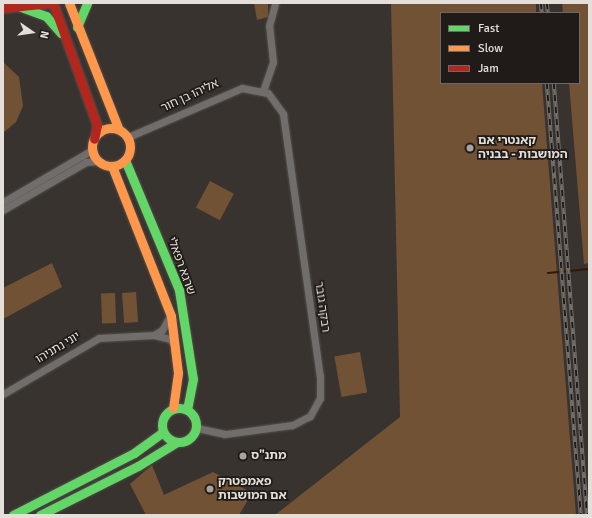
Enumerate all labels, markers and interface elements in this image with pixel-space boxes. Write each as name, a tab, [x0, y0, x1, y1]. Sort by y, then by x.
north arrow	[12, 12, 52, 52]
legend	[440, 12, 580, 84]
text: Fast	[478, 21, 499, 36]
text: N	[37, 30, 51, 40]
text: Slow	[478, 41, 503, 56]
text: Jam	[478, 61, 499, 76]
street label: אליהו בן חור	[159, 76, 221, 116]
place label: קאנטרי אם המושבות - בבניה	[478, 134, 568, 162]
marker: קאנטרי אם המושבות - בבניה	[465, 143, 475, 153]
street label: שרגא רפאלי	[164, 235, 198, 297]
street label: רבקה גובר	[311, 281, 333, 333]
street label: יוני נתניהו	[33, 329, 83, 367]
place label: מתנ"ס	[251, 449, 286, 463]
marker: מתנ"ס	[238, 451, 248, 461]
place label: פאמפטרק אם המושבות	[218, 475, 287, 503]
marker: פאמפטרק אם המושבות	[205, 484, 215, 494]

